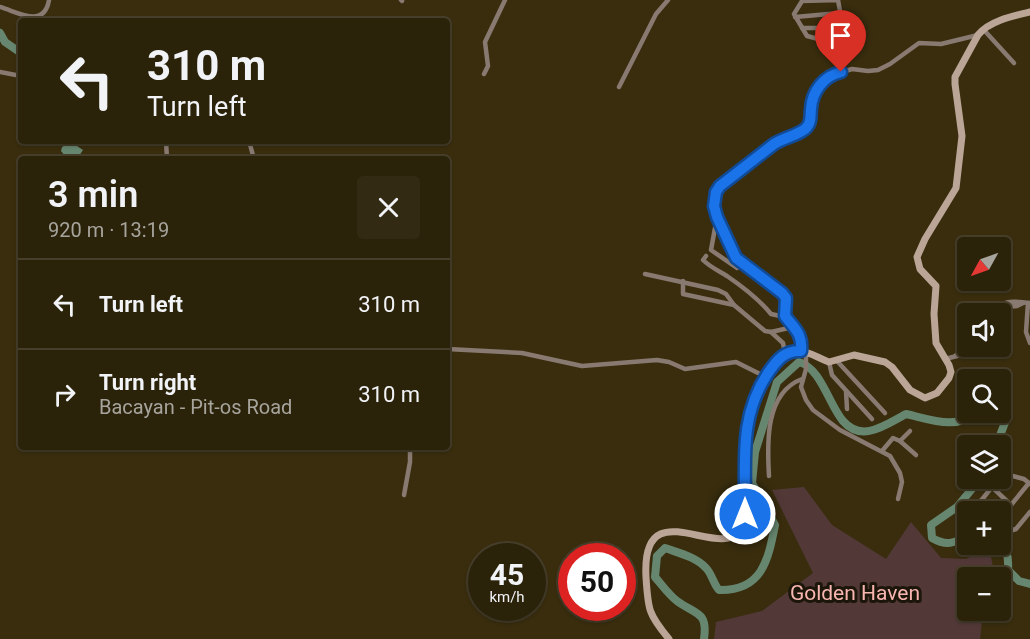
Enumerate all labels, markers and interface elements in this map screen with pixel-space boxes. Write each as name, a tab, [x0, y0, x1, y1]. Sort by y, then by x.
pin	[815, 10, 866, 72]
icon: arrive	[824, 19, 857, 52]
text: 310 m	[147, 41, 266, 90]
icon: left	[48, 42, 126, 120]
text: Turn left	[147, 91, 247, 123]
text: 3 min	[48, 174, 138, 216]
button: close	[357, 176, 420, 239]
text: 920 m · 13:19	[48, 218, 169, 242]
north arrow	[957, 237, 1011, 291]
map controls	[957, 237, 1011, 621]
icon: left	[48, 288, 81, 321]
text: Turn left	[99, 292, 183, 317]
text: 310 m	[358, 292, 420, 317]
button: sound	[957, 303, 1011, 357]
button: search	[957, 369, 1011, 423]
text: Turn right	[99, 370, 196, 395]
icon: right	[48, 378, 81, 411]
text: 310 m	[358, 382, 420, 407]
text: Bacayan - Pit-os Road	[99, 395, 292, 419]
button: layers	[957, 435, 1011, 489]
position arrow	[713, 482, 777, 546]
button: +	[957, 501, 1011, 555]
speed limit sign: 50	[558, 543, 636, 621]
text: 45	[490, 557, 524, 592]
button: −	[957, 567, 1011, 621]
park label: Golden Haven	[790, 581, 920, 605]
text: km/h	[489, 588, 525, 606]

